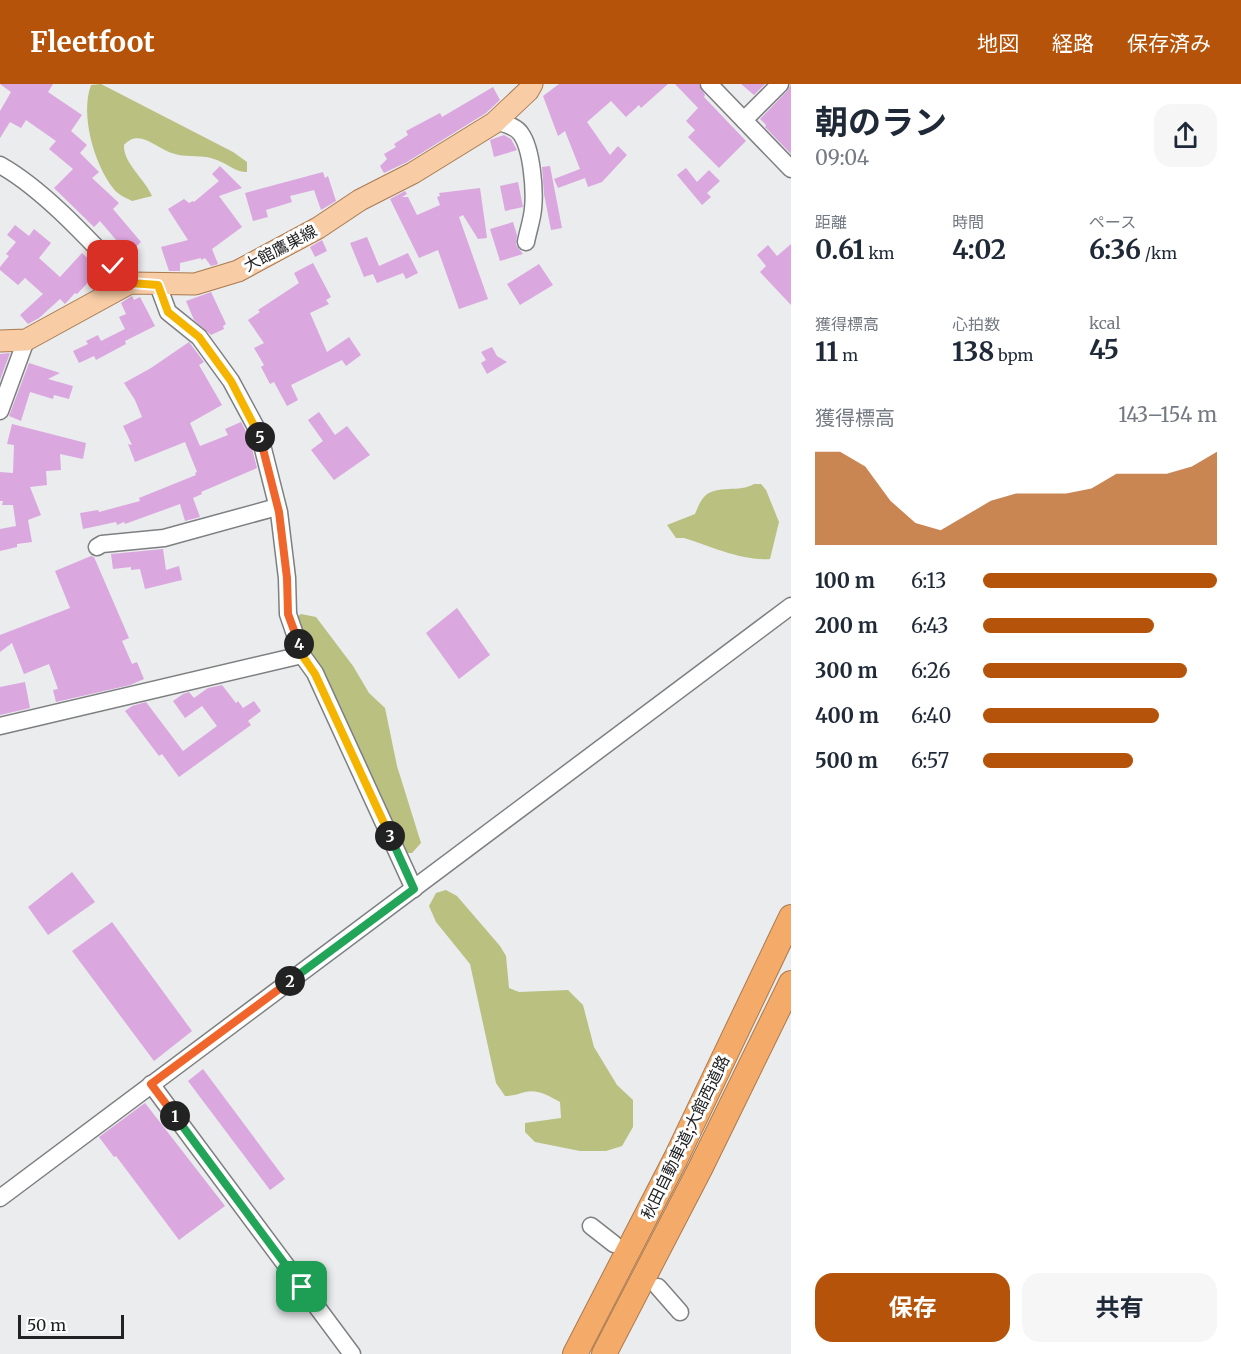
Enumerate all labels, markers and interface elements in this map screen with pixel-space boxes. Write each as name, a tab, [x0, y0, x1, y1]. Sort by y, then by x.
text: Fleetfoot	[30, 24, 155, 60]
text: 地図	[977, 30, 1019, 57]
text: 経路	[1052, 30, 1094, 57]
text: 保存済み	[1127, 30, 1211, 57]
text: 朝のラン	[815, 102, 947, 143]
button: share	[1154, 104, 1217, 167]
text: 09:04	[815, 145, 869, 170]
text: 距離	[815, 212, 847, 232]
text: 時間	[952, 212, 984, 232]
text: ペース	[1089, 212, 1136, 232]
street label: 大館鷹巣線	[240, 220, 320, 276]
text: 0.61	[815, 233, 865, 266]
text: 4:02	[952, 233, 1006, 266]
text: 6:36	[1089, 233, 1141, 266]
pin	[87, 240, 138, 291]
text: km	[865, 243, 894, 263]
text: /km	[1141, 243, 1177, 263]
icon: check	[96, 249, 129, 282]
text: kcal	[1089, 313, 1120, 333]
text: 獲得標高	[815, 314, 879, 334]
text: 心拍数	[952, 314, 1000, 334]
text: 45	[1089, 333, 1119, 366]
text: 11	[815, 335, 838, 368]
text: 138	[952, 335, 994, 368]
text: m	[838, 345, 858, 365]
text: bpm	[994, 345, 1033, 365]
text: 143–154 m	[1118, 402, 1217, 427]
text: 獲得標高	[815, 405, 895, 430]
pin: 5	[245, 422, 275, 452]
text: 5	[255, 427, 265, 447]
text: 100 m	[815, 568, 875, 593]
text: 6:13	[911, 568, 947, 593]
text: 200 m	[815, 613, 878, 638]
text: 6:43	[911, 613, 948, 638]
pin: 4	[284, 629, 314, 659]
text: 4	[294, 634, 304, 654]
text: 300 m	[815, 658, 878, 683]
text: 6:26	[911, 658, 951, 683]
text: 400 m	[815, 703, 879, 728]
text: 6:40	[911, 703, 951, 728]
text: 500 m	[815, 748, 878, 773]
text: 6:57	[911, 748, 949, 773]
pin: 3	[375, 821, 405, 851]
text: 3	[385, 826, 395, 846]
pin: 2	[275, 966, 305, 996]
text: 2	[285, 971, 295, 991]
street label: 秋田自動車道;大館西道路	[637, 1052, 733, 1222]
pin: 1	[160, 1101, 190, 1131]
text: 1	[171, 1106, 179, 1126]
pin	[276, 1261, 327, 1312]
icon: arrive	[285, 1270, 318, 1303]
button: 保存	[815, 1273, 1010, 1342]
button: 共有	[1022, 1273, 1217, 1342]
scale bar	[18, 1312, 124, 1340]
text: 50 m	[27, 1315, 66, 1335]

